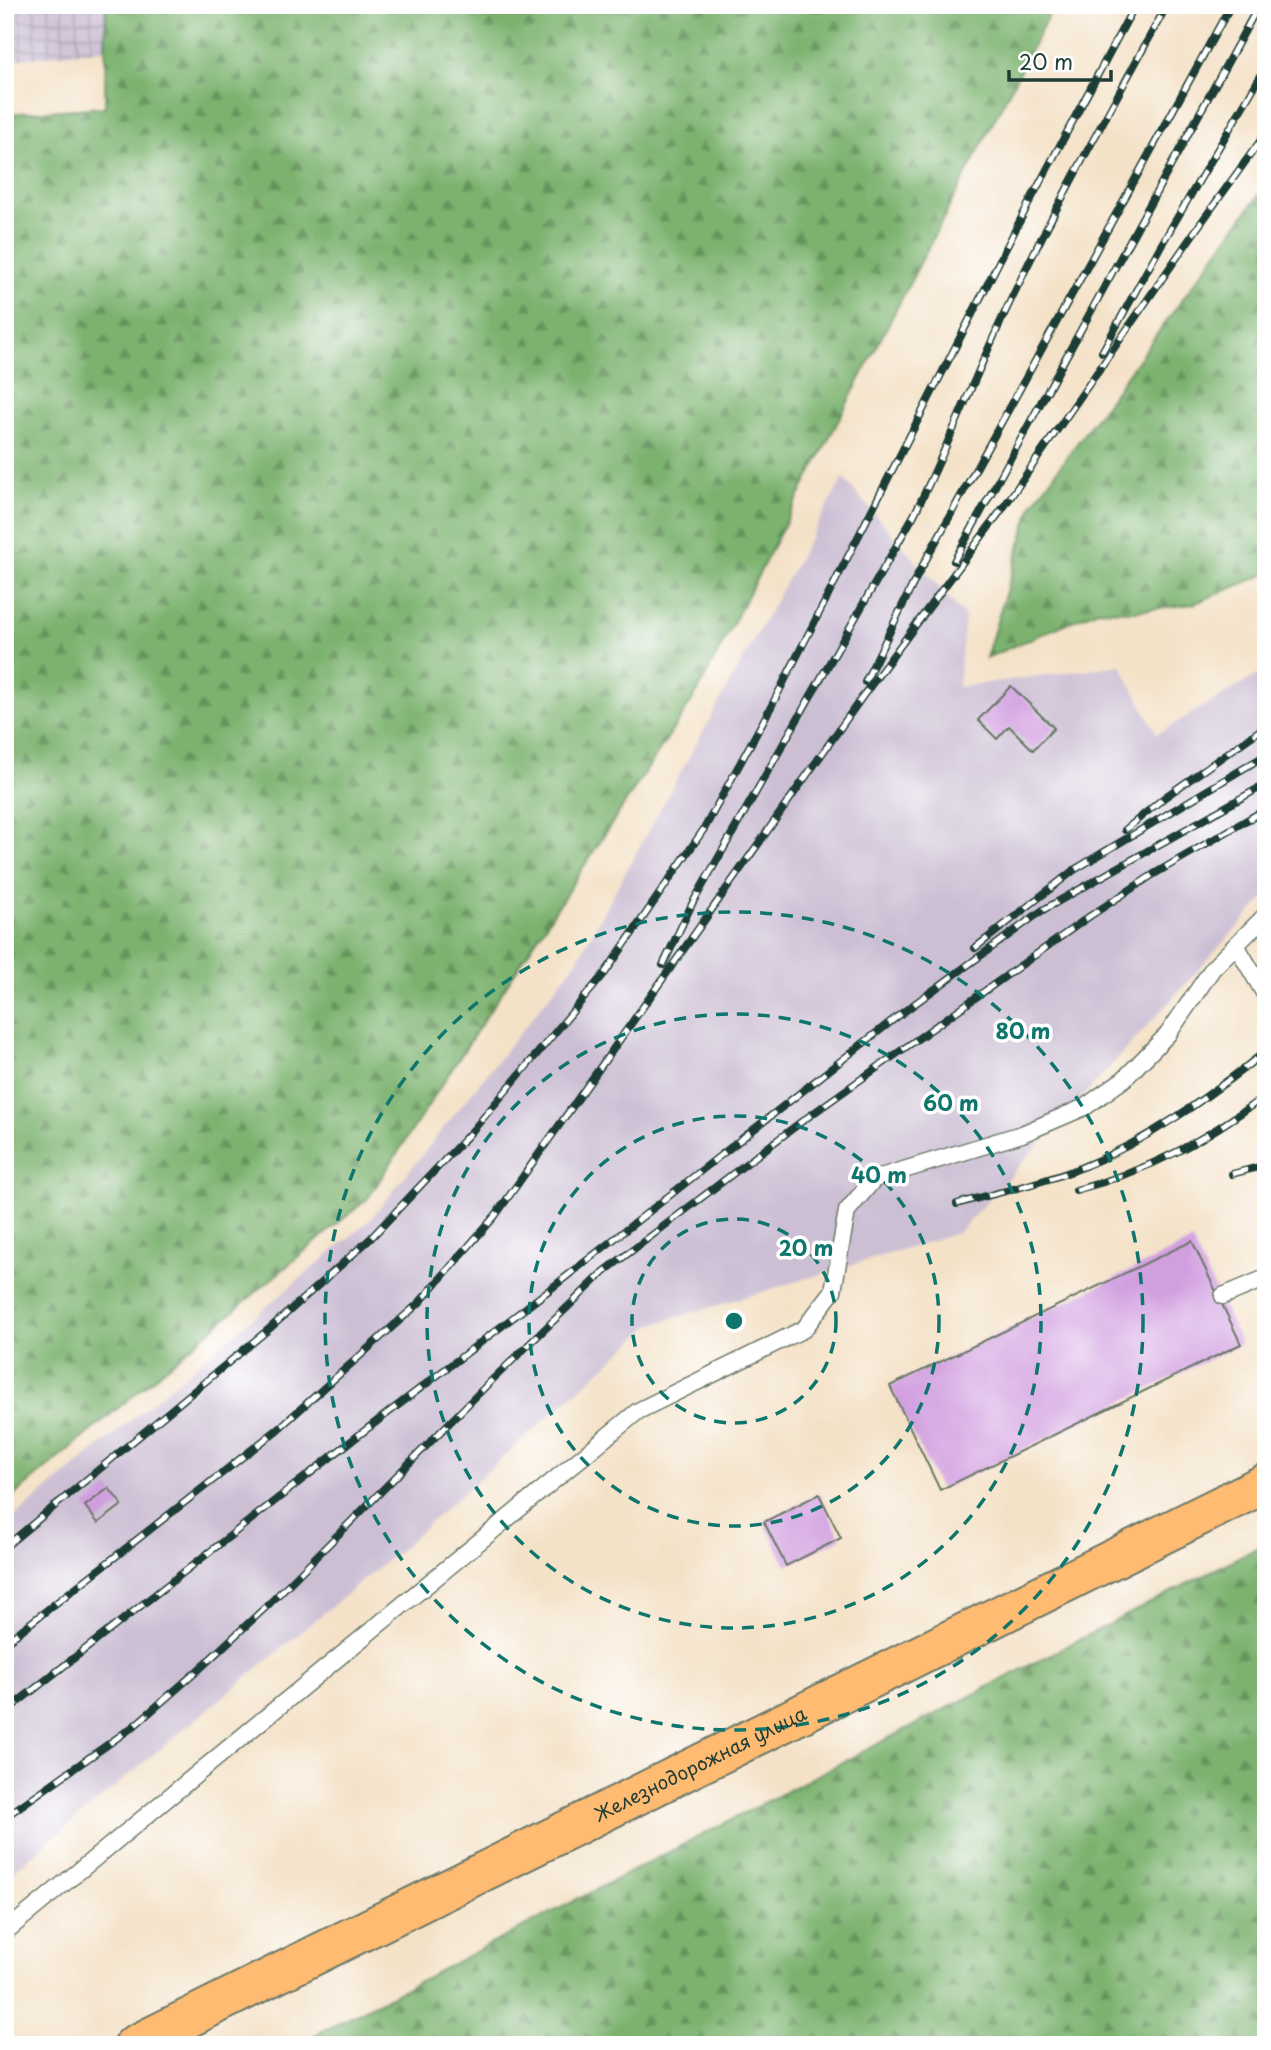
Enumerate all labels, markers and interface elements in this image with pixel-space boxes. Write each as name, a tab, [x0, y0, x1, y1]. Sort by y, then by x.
scale bar	[1009, 38, 1110, 82]
text: 20 m	[1019, 45, 1073, 77]
text: 80 m	[996, 1014, 1050, 1046]
text: 60 m	[923, 1086, 979, 1118]
text: 40 m	[851, 1158, 907, 1190]
text: 20 m	[779, 1231, 833, 1263]
centre of rings	[722, 1309, 746, 1333]
street label: Железнодорожная улица	[588, 1698, 811, 1828]

